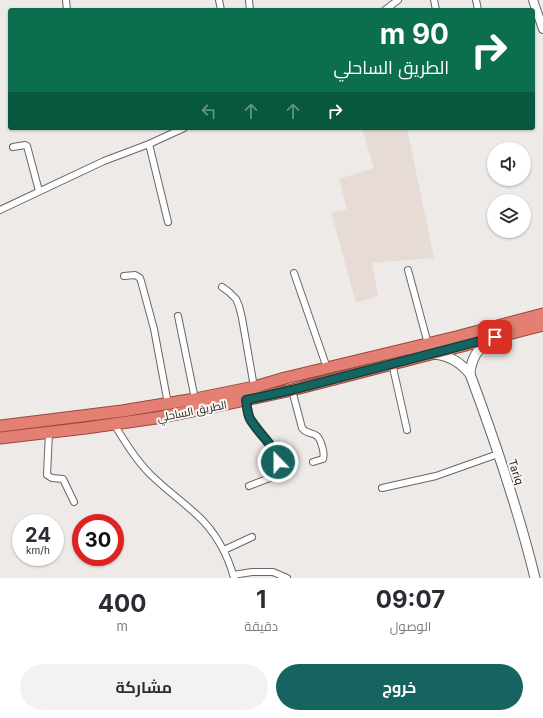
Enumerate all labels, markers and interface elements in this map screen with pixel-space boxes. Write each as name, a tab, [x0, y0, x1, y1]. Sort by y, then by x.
text: 90 m	[380, 17, 449, 51]
icon: right	[463, 24, 515, 76]
text: الطريق الساحلي	[333, 57, 449, 78]
icon: left	[198, 100, 220, 122]
icon: ahead	[240, 100, 262, 122]
icon: ahead	[282, 100, 304, 122]
icon: right	[324, 100, 346, 122]
map controls	[487, 142, 531, 238]
button: sound	[487, 142, 531, 186]
button: layers	[487, 194, 531, 238]
pin	[478, 320, 512, 354]
icon: arrive	[484, 326, 506, 348]
street label: الطريق الساحلي	[156, 397, 228, 427]
position arrow	[257, 441, 299, 483]
street label: Tariq	[505, 457, 527, 487]
speed limit sign: 30	[72, 514, 124, 566]
text: 24	[25, 523, 51, 547]
text: km/h	[26, 544, 50, 556]
text: 1	[256, 585, 266, 614]
text: 09:07	[376, 585, 445, 614]
text: 400	[98, 589, 146, 618]
text: m	[116, 618, 128, 634]
text: دقيقة	[244, 618, 278, 634]
text: الوصول	[390, 618, 431, 634]
button: مشاركة	[20, 664, 268, 710]
button: خروج	[276, 664, 523, 710]

